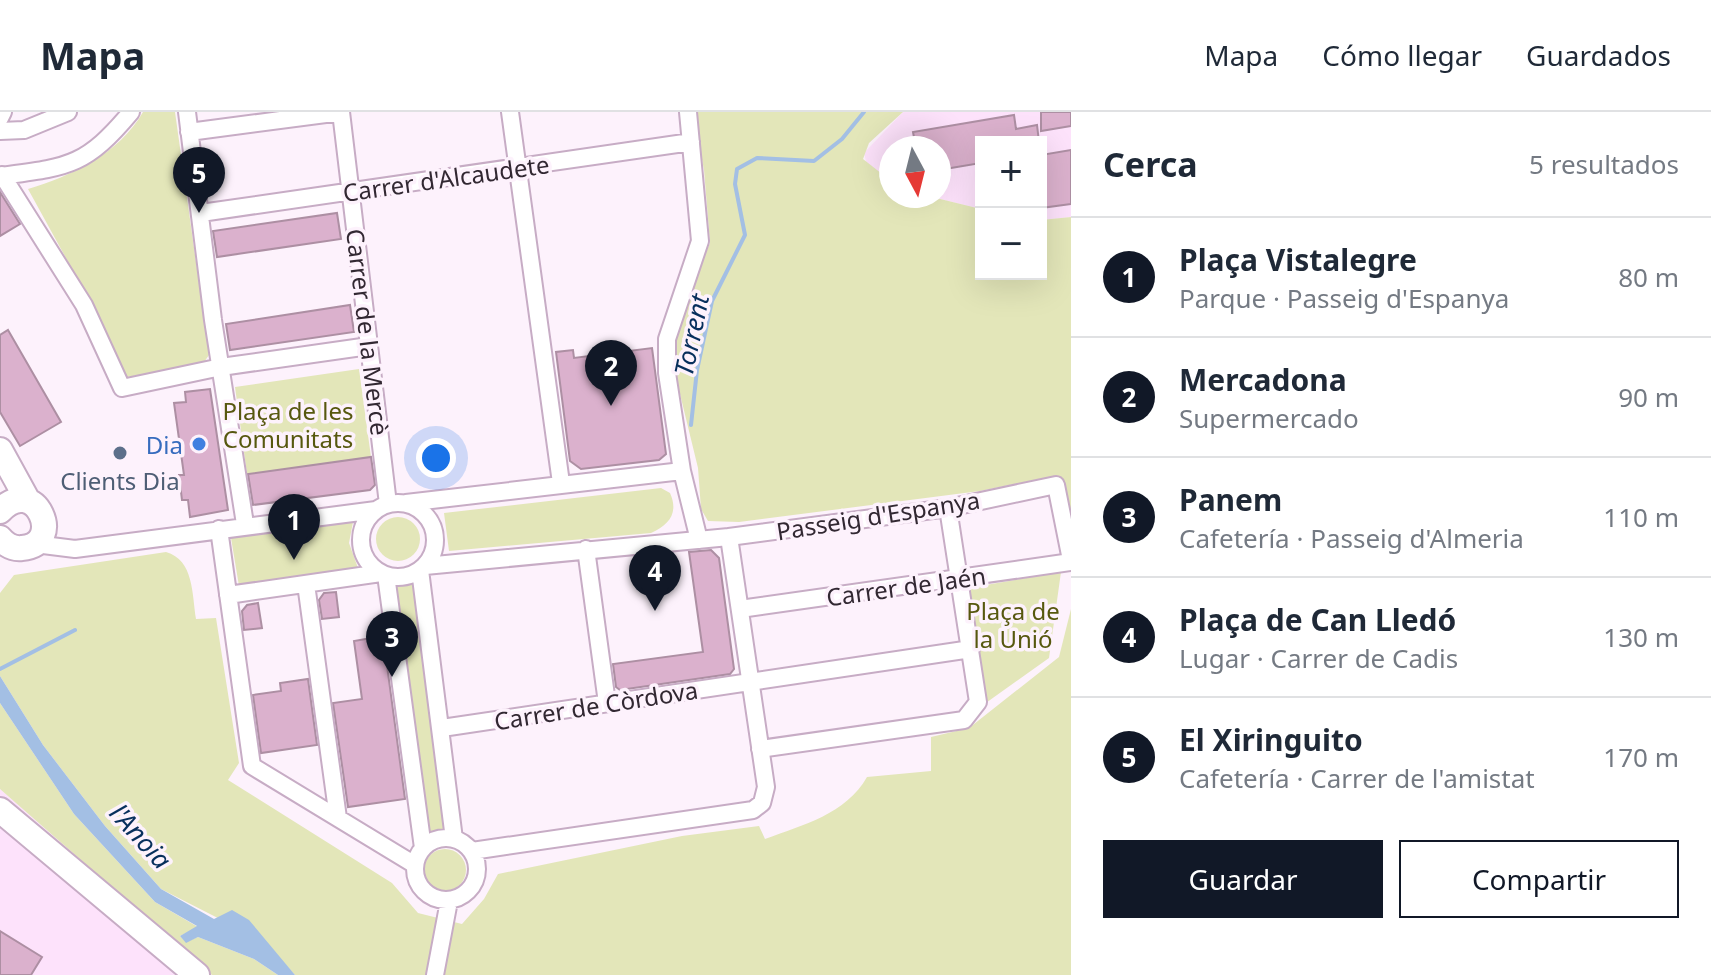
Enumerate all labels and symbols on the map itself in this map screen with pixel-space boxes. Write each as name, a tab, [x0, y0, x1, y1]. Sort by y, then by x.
north arrow	[879, 136, 951, 208]
pin: 5	[173, 147, 225, 213]
street label: Carrer d'Alcaudete	[341, 147, 551, 209]
street label: Carrer de la Mercè	[339, 227, 397, 437]
water label: Torrent	[665, 289, 717, 379]
pin: 2	[585, 340, 637, 406]
park label: Plaça de les Comunitats	[222, 394, 354, 455]
place label: Dia	[146, 428, 183, 461]
marker: Dia	[190, 435, 208, 453]
your location	[416, 438, 456, 478]
marker: Clients Dia	[111, 444, 129, 462]
place label: Clients Dia	[60, 464, 180, 497]
street label: Passeig d'Espanya	[774, 483, 982, 547]
pin: 1	[268, 494, 320, 560]
pin: 4	[629, 545, 681, 611]
street label: Carrer de Jaén	[824, 558, 988, 614]
park label: Plaça de la Unió	[966, 594, 1060, 655]
pin: 3	[366, 611, 418, 677]
street label: Carrer de Còrdova	[492, 673, 700, 737]
water label: l'Anoia	[102, 796, 180, 877]

